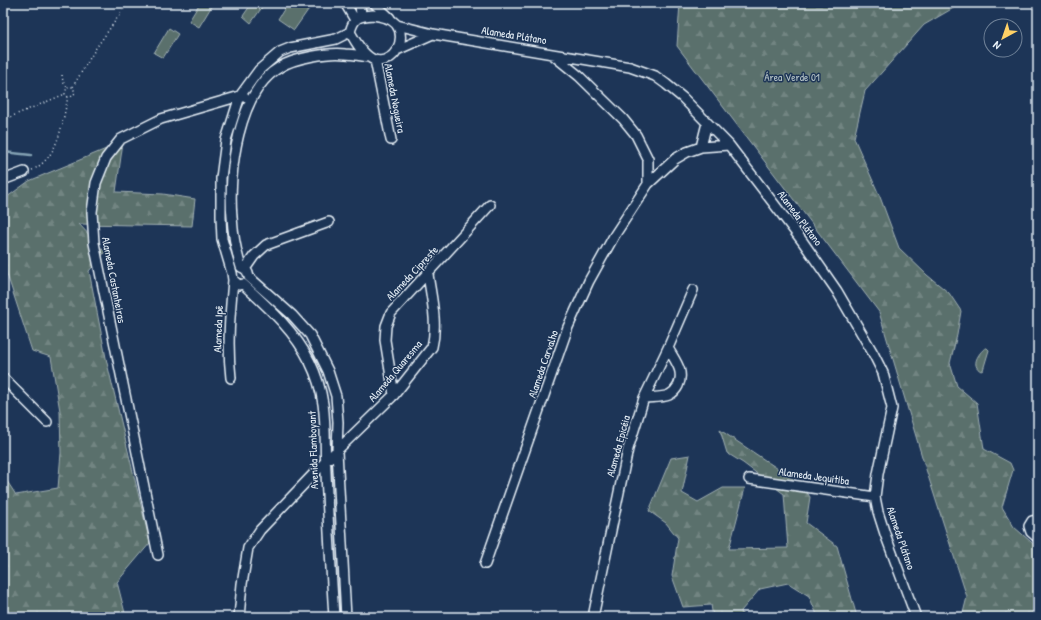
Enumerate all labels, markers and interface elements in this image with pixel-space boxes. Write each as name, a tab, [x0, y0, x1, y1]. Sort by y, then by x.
north arrow	[983, 18, 1023, 58]
street label: Alameda Plátano	[480, 23, 548, 47]
text: N	[990, 38, 1003, 53]
street label: Alameda Nogueira	[381, 62, 409, 135]
park label: Área Verde 01	[764, 70, 820, 84]
street label: Alameda Plátano	[775, 188, 826, 249]
street label: Alameda Castanheiras	[99, 236, 129, 324]
street label: Alameda Cipreste	[383, 242, 441, 303]
street label: Alameda Ipê	[210, 305, 226, 353]
street label: Alameda Carvalho	[525, 328, 561, 400]
street label: Alameda Quaresma	[365, 337, 425, 405]
street label: Avenida Flamboyant	[305, 410, 321, 489]
street label: Alameda Epicéia	[603, 413, 633, 478]
street label: Alameda Jequitiba	[778, 464, 851, 488]
street label: Alameda Plátano	[884, 505, 918, 572]

